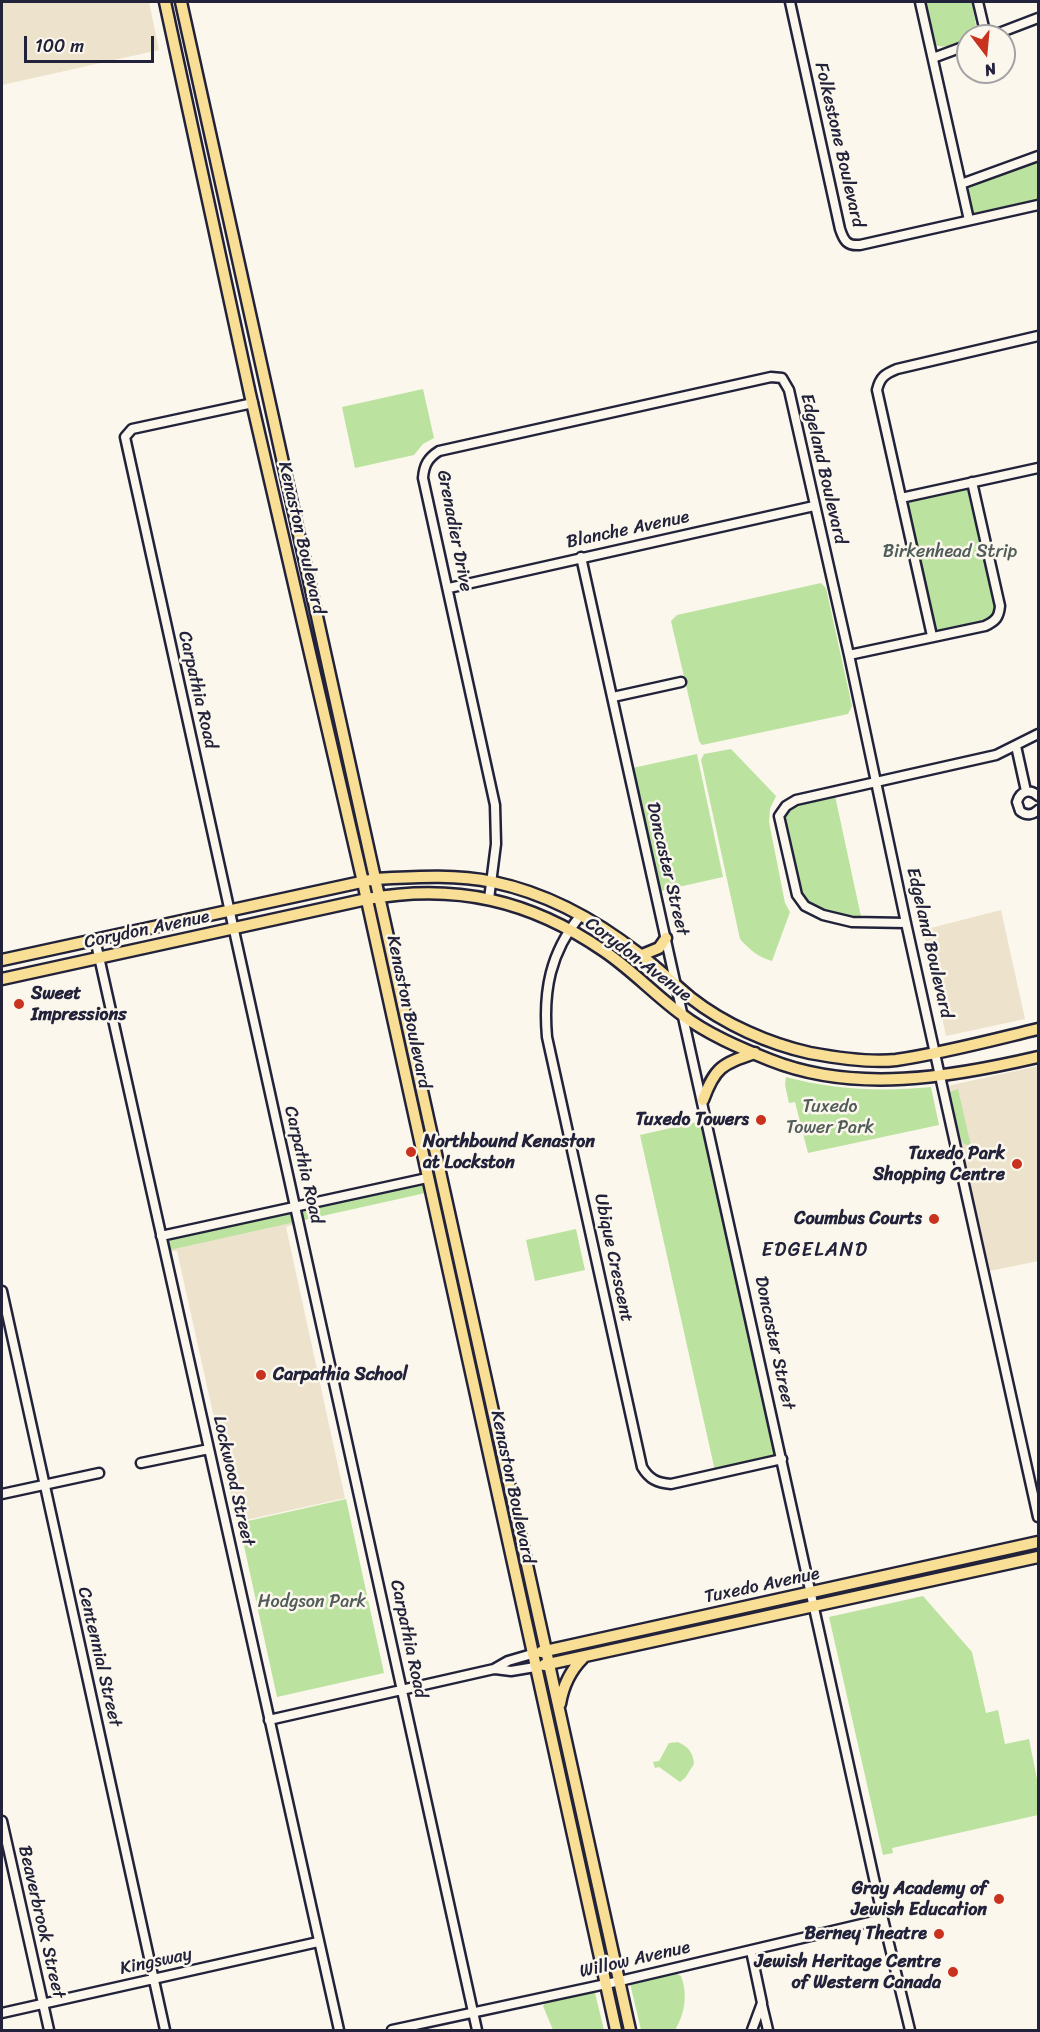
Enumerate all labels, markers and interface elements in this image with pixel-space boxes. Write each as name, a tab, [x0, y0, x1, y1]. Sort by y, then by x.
scale bar	[27, 24, 158, 62]
north arrow	[956, 24, 1016, 84]
text: 100 m	[35, 30, 84, 62]
text: N	[981, 54, 1000, 85]
street label: Folkestone Boulevard	[809, 60, 869, 230]
street label: Edgeland Boulevard	[795, 392, 851, 546]
street label: Kenaston Boulevard	[273, 460, 329, 616]
street label: Grenadier Drive	[432, 469, 476, 593]
street label: Blanche Avenue	[565, 506, 691, 554]
park label: Birkenhead Strip	[883, 541, 1017, 563]
street label: Carpathia Road	[173, 629, 221, 751]
street label: Doncaster Street	[641, 800, 693, 938]
street label: Edgeland Boulevard	[901, 866, 957, 1020]
street label: Corydon Avenue	[82, 906, 212, 954]
street label: Corydon Avenue	[581, 913, 695, 1007]
street label: Kenaston Boulevard	[381, 933, 435, 1091]
place label: Sweet Impressions	[31, 983, 127, 1026]
marker: Sweet Impressions	[12, 997, 26, 1011]
park label: Tuxedo Tower Park	[786, 1096, 874, 1138]
street label: Carpathia Road	[279, 1104, 327, 1226]
place label: Tuxedo Towers	[635, 1109, 749, 1131]
marker: Tuxedo Towers	[754, 1113, 768, 1127]
place label: Northbound Kenaston at Lockston	[423, 1131, 595, 1174]
place label: Tuxedo Park Shopping Centre	[873, 1143, 1005, 1186]
marker: Northbound Kenaston at Lockston	[404, 1145, 418, 1159]
marker: Tuxedo Park Shopping Centre	[1010, 1157, 1024, 1171]
street label: Ubique Crescent	[589, 1192, 637, 1324]
place label: Coumbus Courts	[794, 1208, 922, 1230]
marker: Coumbus Courts	[927, 1212, 941, 1226]
district label: EDGELAND	[762, 1239, 868, 1263]
street label: Doncaster Street	[749, 1274, 799, 1412]
place label: Carpathia School	[273, 1364, 408, 1386]
marker: Carpathia School	[254, 1368, 268, 1382]
street label: Kenaston Boulevard	[485, 1408, 539, 1566]
street label: Lockwood Street	[208, 1414, 258, 1548]
street label: Tuxedo Avenue	[703, 1563, 821, 1609]
street label: Carpathia Road	[385, 1578, 431, 1700]
street label: Centennial Street	[72, 1585, 126, 1729]
park label: Hodgson Park	[258, 1591, 366, 1613]
street label: Beaverbrook Street	[13, 1844, 69, 2000]
place label: Gray Academy of Jewish Education	[851, 1878, 987, 1920]
marker: Gray Academy of Jewish Education	[992, 1892, 1006, 1906]
place label: Berney Theatre	[805, 1923, 927, 1945]
marker: Berney Theatre	[932, 1927, 946, 1941]
street label: Willow Avenue	[578, 1937, 692, 1983]
street label: Kingsway	[118, 1944, 194, 1980]
place label: Jewish Heritage Centre of Western Canada	[755, 1951, 941, 1994]
marker: Jewish Heritage Centre of Western Canada	[946, 1965, 960, 1979]

